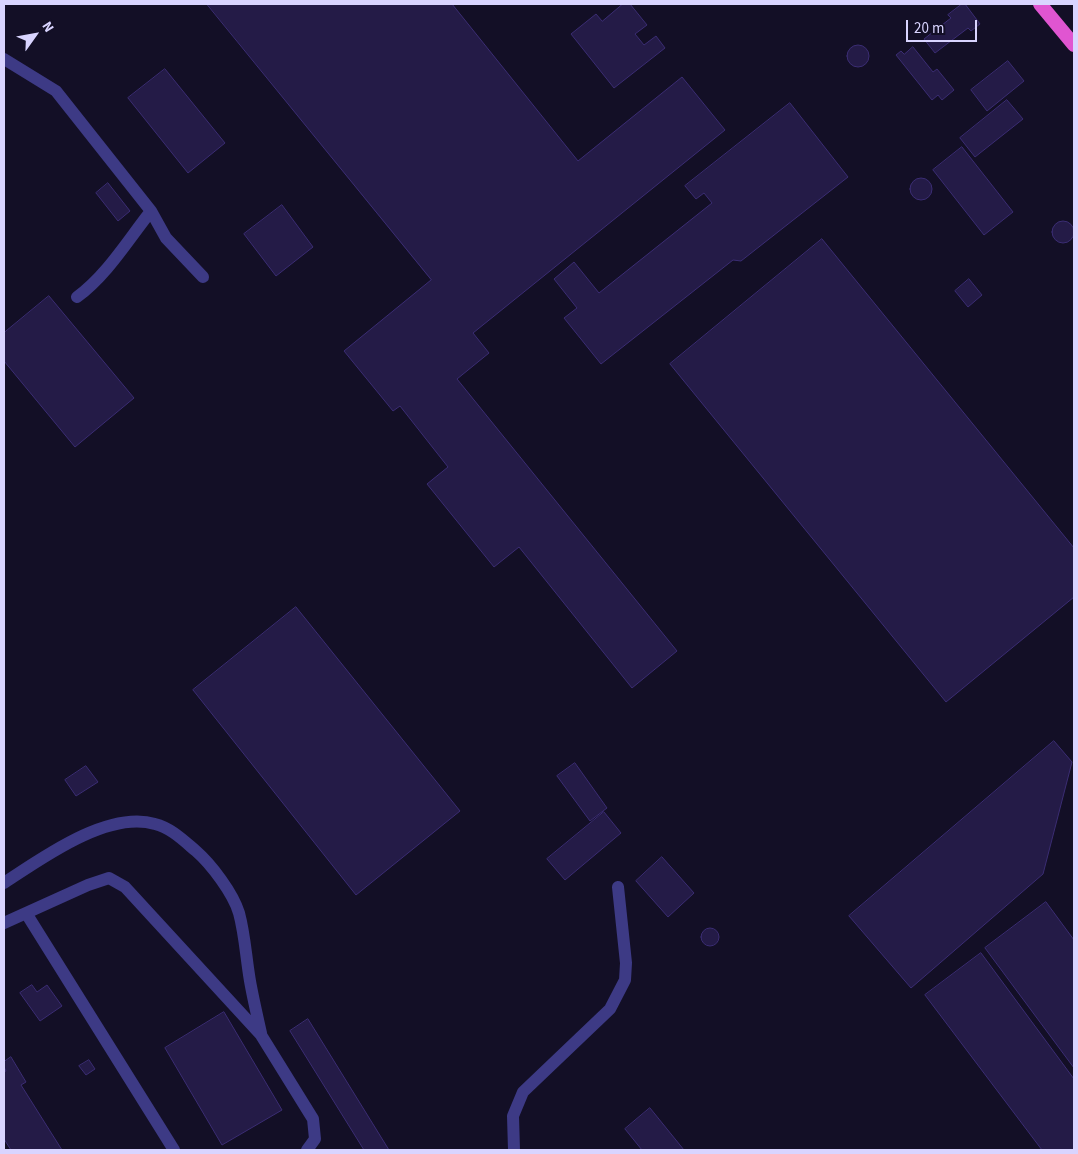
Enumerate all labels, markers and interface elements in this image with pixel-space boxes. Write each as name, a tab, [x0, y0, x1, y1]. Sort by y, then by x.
north arrow	[10, 10, 60, 60]
scale bar	[908, 10, 979, 42]
text: N	[37, 18, 59, 36]
text: 20 m	[914, 18, 944, 39]

